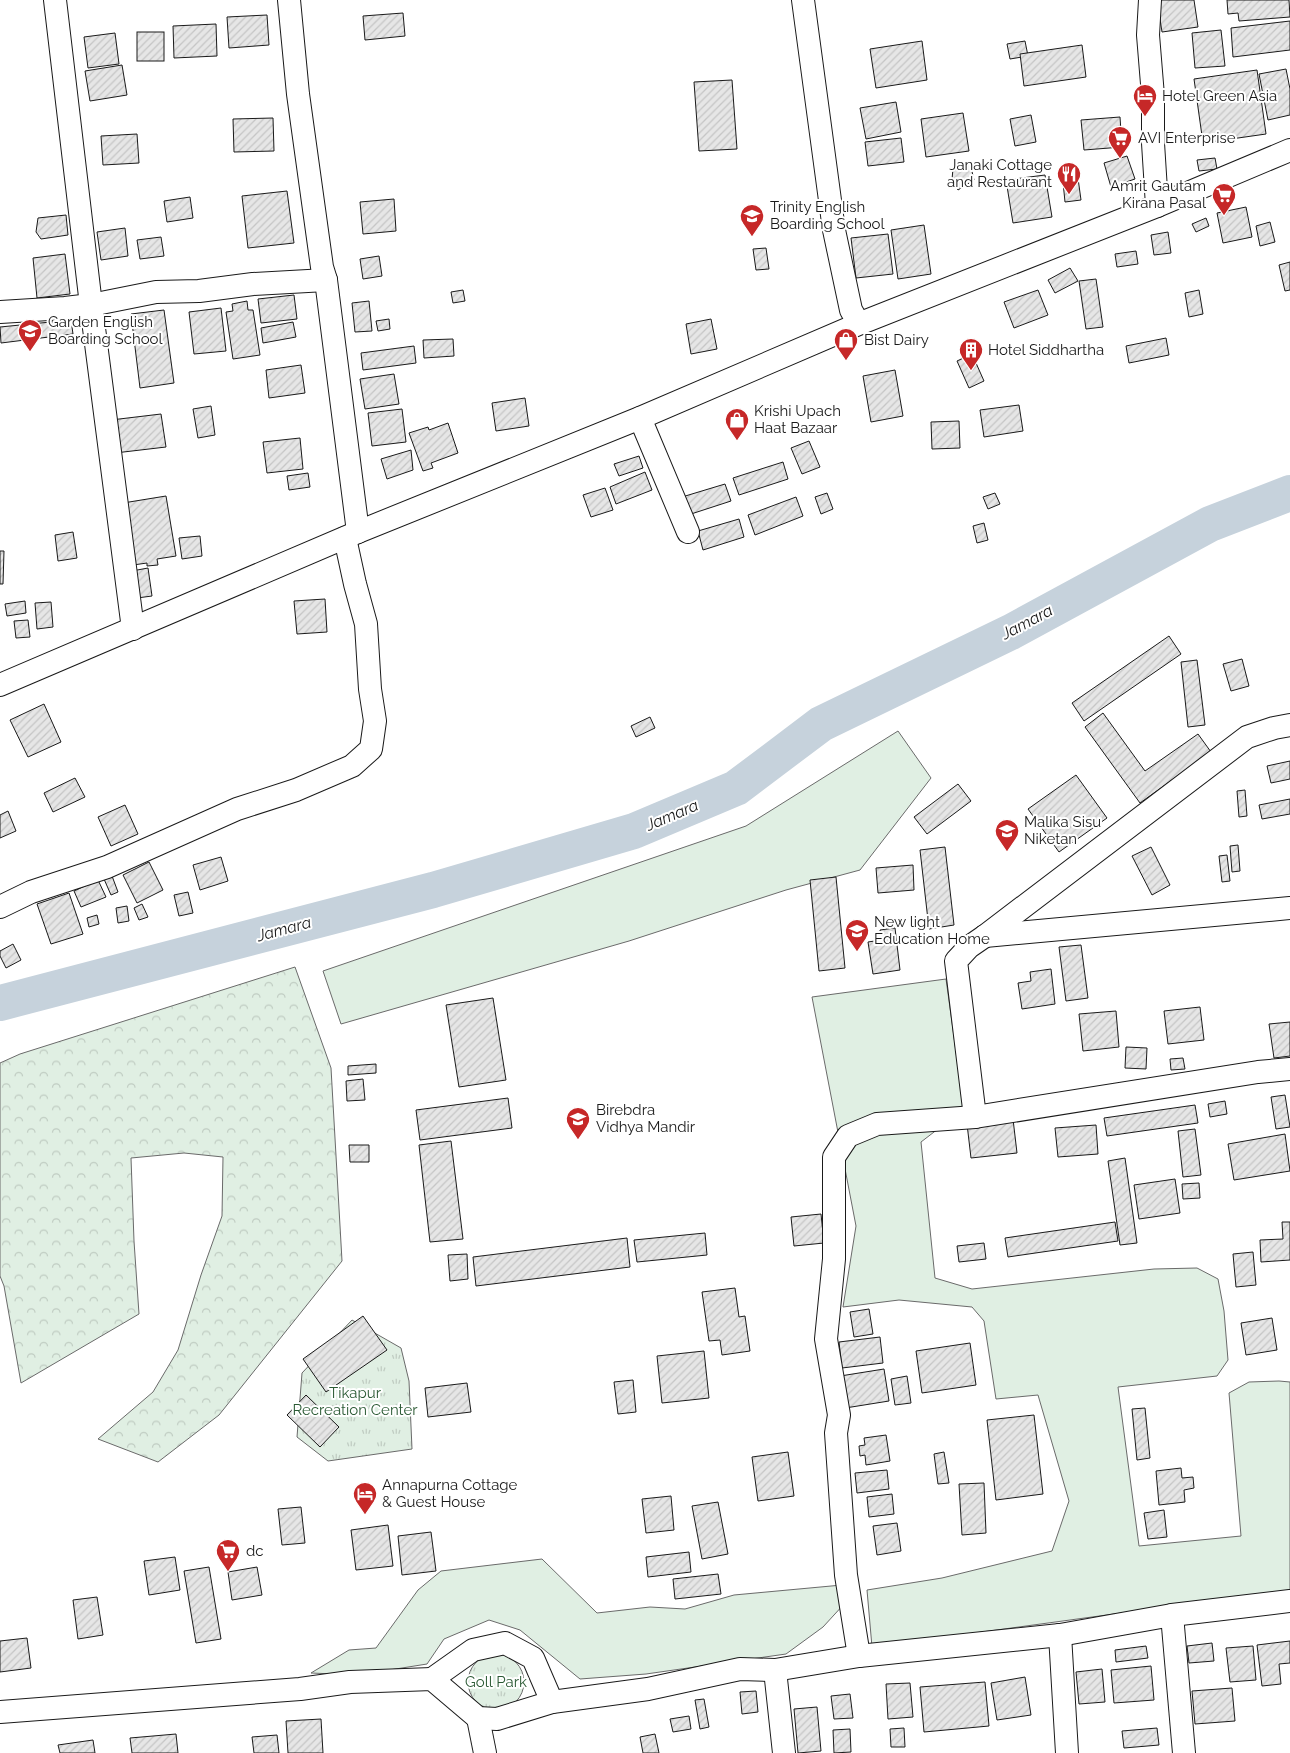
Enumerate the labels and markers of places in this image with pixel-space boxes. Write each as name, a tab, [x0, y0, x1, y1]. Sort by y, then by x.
hotel icon: Hotel Green Asia	[1132, 83, 1158, 117]
place label: Hotel Green Asia	[1162, 87, 1277, 105]
supermarket icon: AVI Enterprise	[1107, 125, 1133, 159]
place label: AVI Enterprise	[1138, 129, 1236, 147]
place label: Janaki Cottage and Restaurant	[947, 156, 1052, 191]
restaurant icon: Janaki Cottage and Restaurant	[1056, 161, 1082, 195]
place label: Amrit Gautam Kirana Pasal	[1110, 177, 1207, 212]
supermarket icon: Amrit Gautam Kirana Pasal	[1211, 182, 1237, 216]
place label: Trinity English Boarding School	[770, 198, 886, 233]
school or university icon: Trinity English Boarding School	[739, 203, 765, 237]
place label: Garden English Boarding School	[48, 313, 164, 348]
school or university icon: Garden English Boarding School	[17, 318, 43, 352]
shop icon: Bist Dairy	[833, 327, 859, 361]
place label: Bist Dairy	[864, 331, 929, 349]
building icon: Hotel Siddhartha	[958, 337, 984, 371]
place label: Hotel Siddhartha	[988, 341, 1104, 359]
place label: Krishi Upach Haat Bazaar	[754, 402, 841, 437]
shop icon: Krishi Upach Haat Bazaar	[724, 407, 750, 441]
place label: Malika Sisu Niketan	[1024, 813, 1101, 848]
school or university icon: Malika Sisu Niketan	[994, 818, 1020, 852]
place label: New light Education Home	[874, 913, 990, 948]
school or university icon: New light Education Home	[844, 918, 870, 952]
place label: Birebdra Vidhya Mandir	[596, 1101, 696, 1136]
school or university icon: Birebdra Vidhya Mandir	[565, 1106, 591, 1140]
place label: Annapurna Cottage & Guest House	[382, 1476, 518, 1511]
hotel icon: Annapurna Cottage & Guest House	[352, 1481, 378, 1515]
supermarket icon: dc	[215, 1538, 241, 1572]
place label: dc	[246, 1542, 264, 1560]

